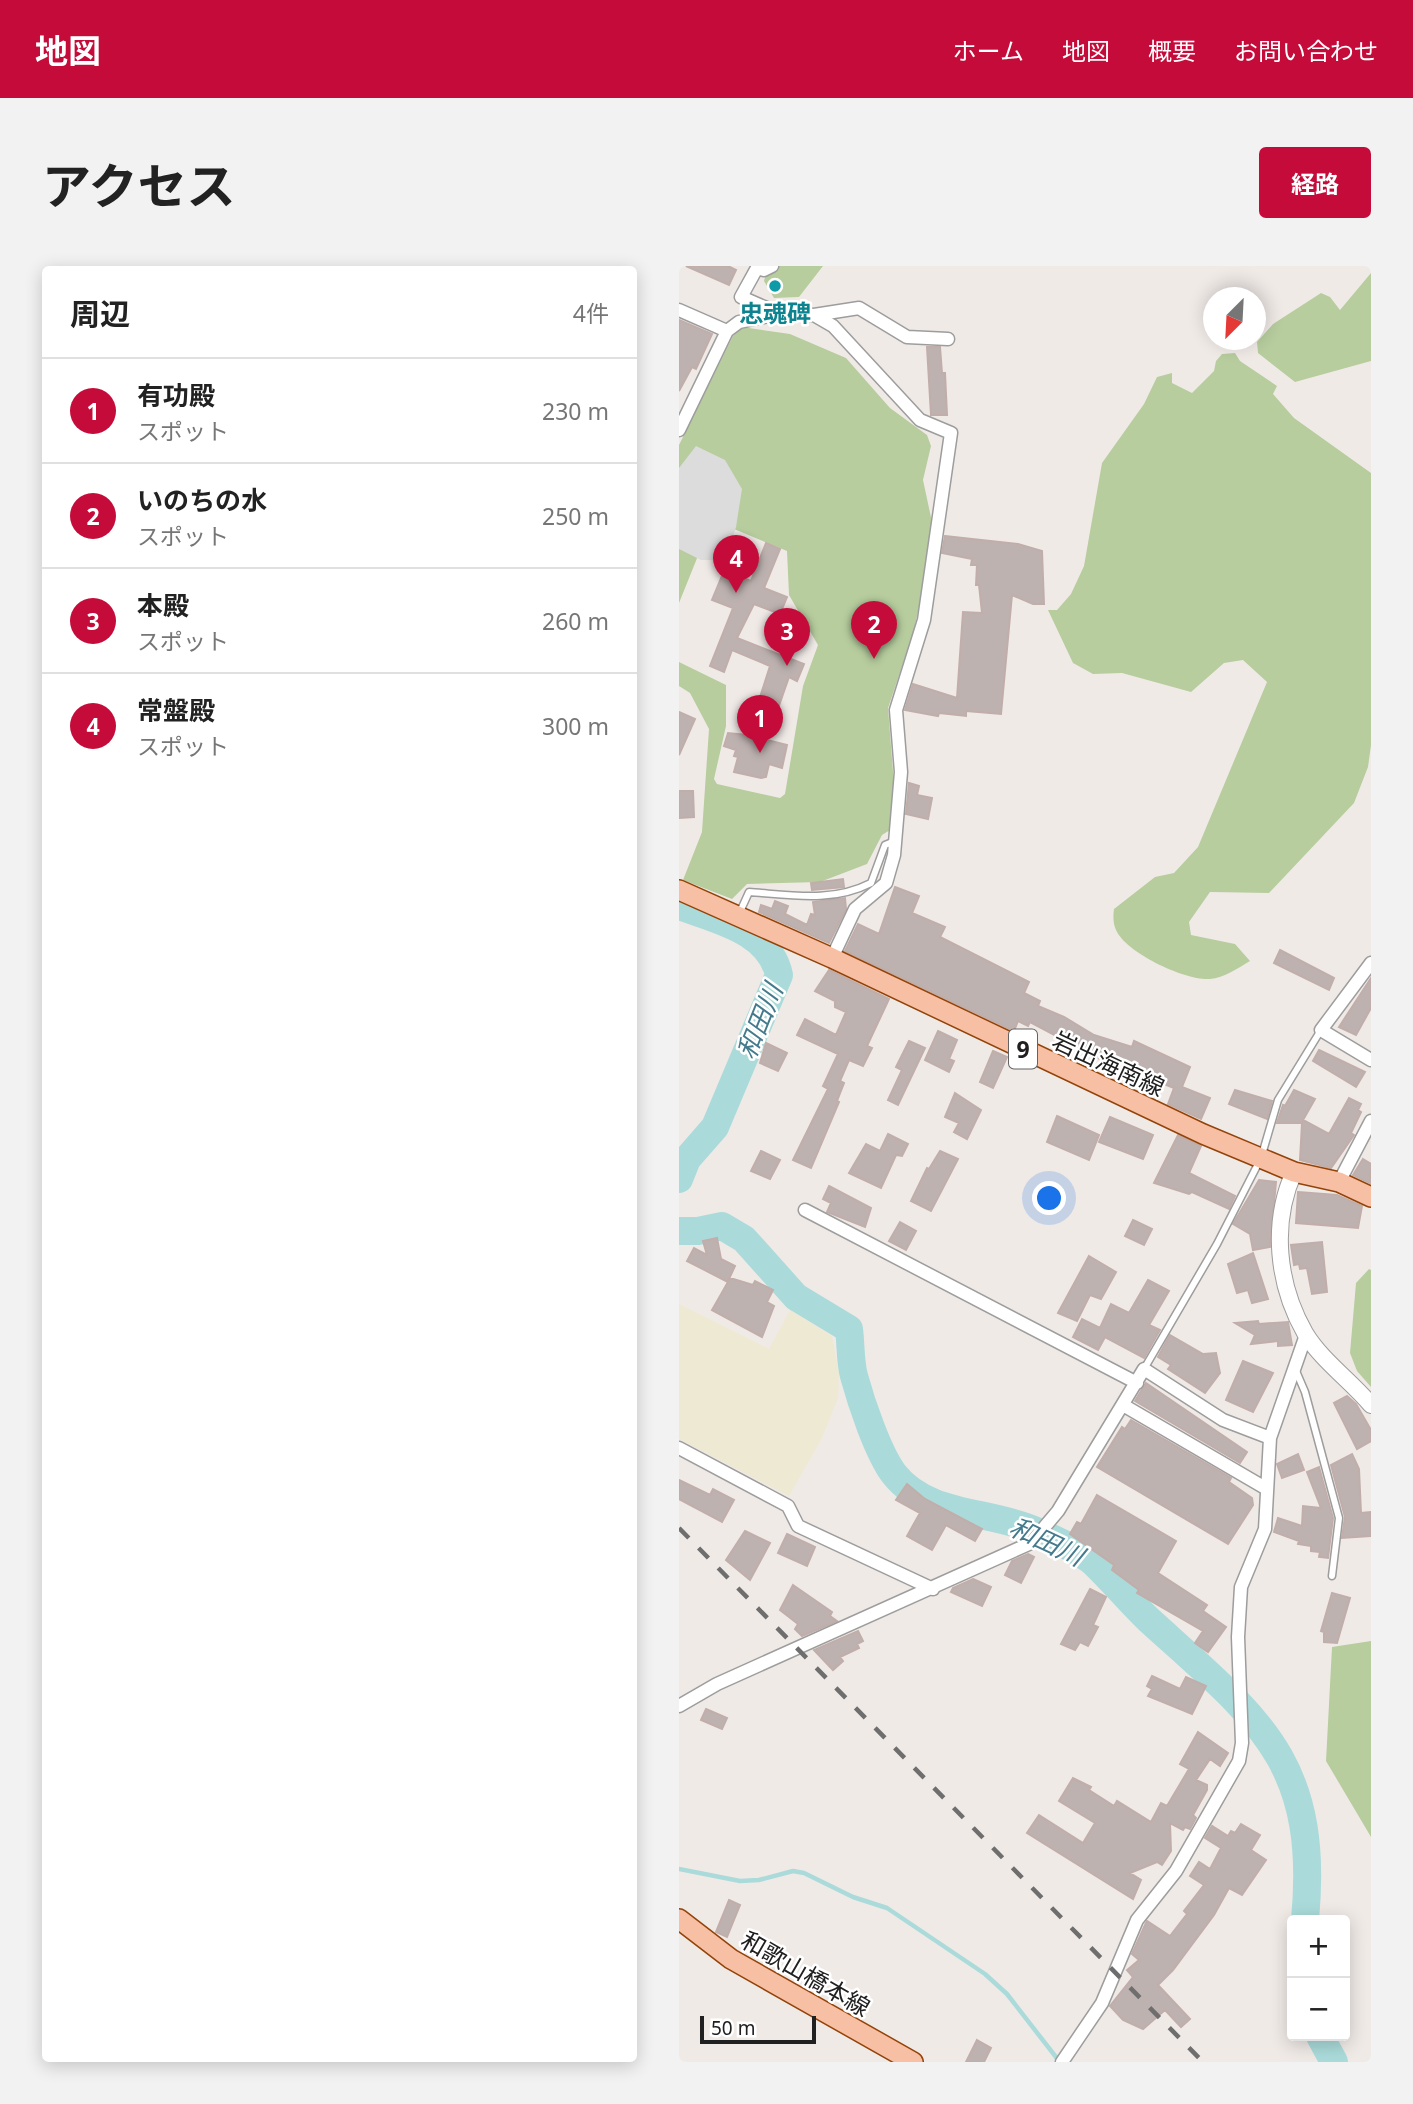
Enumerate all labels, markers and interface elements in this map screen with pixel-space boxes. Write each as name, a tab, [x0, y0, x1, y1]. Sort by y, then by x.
text: 地図	[35, 28, 101, 73]
text: ホーム	[953, 34, 1024, 67]
text: 地図	[1062, 34, 1110, 67]
text: 概要	[1148, 34, 1196, 67]
text: お問い合わせ	[1234, 34, 1378, 67]
button: 経路	[1259, 147, 1371, 218]
text: アクセス	[42, 152, 236, 218]
marker: 忠魂碑	[767, 278, 783, 294]
north arrow	[1203, 287, 1266, 350]
text: 周辺	[70, 293, 130, 334]
place label: 忠魂碑	[739, 296, 811, 329]
text: 4件	[573, 297, 609, 329]
text: 有功殿	[137, 377, 215, 413]
text: 1	[86, 395, 100, 427]
text: 230 m	[542, 395, 609, 427]
text: スポット	[137, 415, 229, 447]
text: いのちの水	[137, 482, 267, 518]
text: 2	[86, 500, 100, 532]
text: 250 m	[542, 500, 609, 532]
text: スポット	[137, 520, 229, 552]
pin: 4	[713, 535, 759, 593]
text: 本殿	[137, 587, 189, 623]
pin: 2	[851, 601, 897, 659]
text: 3	[86, 605, 100, 637]
text: 260 m	[542, 605, 609, 637]
pin: 3	[764, 608, 810, 666]
text: スポット	[137, 625, 229, 657]
text: 常盤殿	[137, 692, 215, 728]
pin: 1	[737, 695, 783, 753]
text: 4	[86, 710, 100, 742]
text: 300 m	[542, 710, 609, 742]
text: スポット	[137, 730, 229, 762]
water label: 和田川	[728, 975, 791, 1064]
street label: 岩出海南線	[1048, 1023, 1170, 1103]
road number: 9	[1009, 1030, 1037, 1069]
your location	[1032, 1181, 1066, 1215]
water label: 和田川	[1004, 1508, 1093, 1575]
map controls	[1287, 1915, 1350, 2041]
button: +	[1287, 1915, 1350, 1978]
street label: 和歌山橋本線	[735, 1923, 877, 2023]
button: −	[1287, 1978, 1350, 2041]
scale bar	[700, 2013, 815, 2045]
text: 50 m	[711, 2015, 755, 2041]

